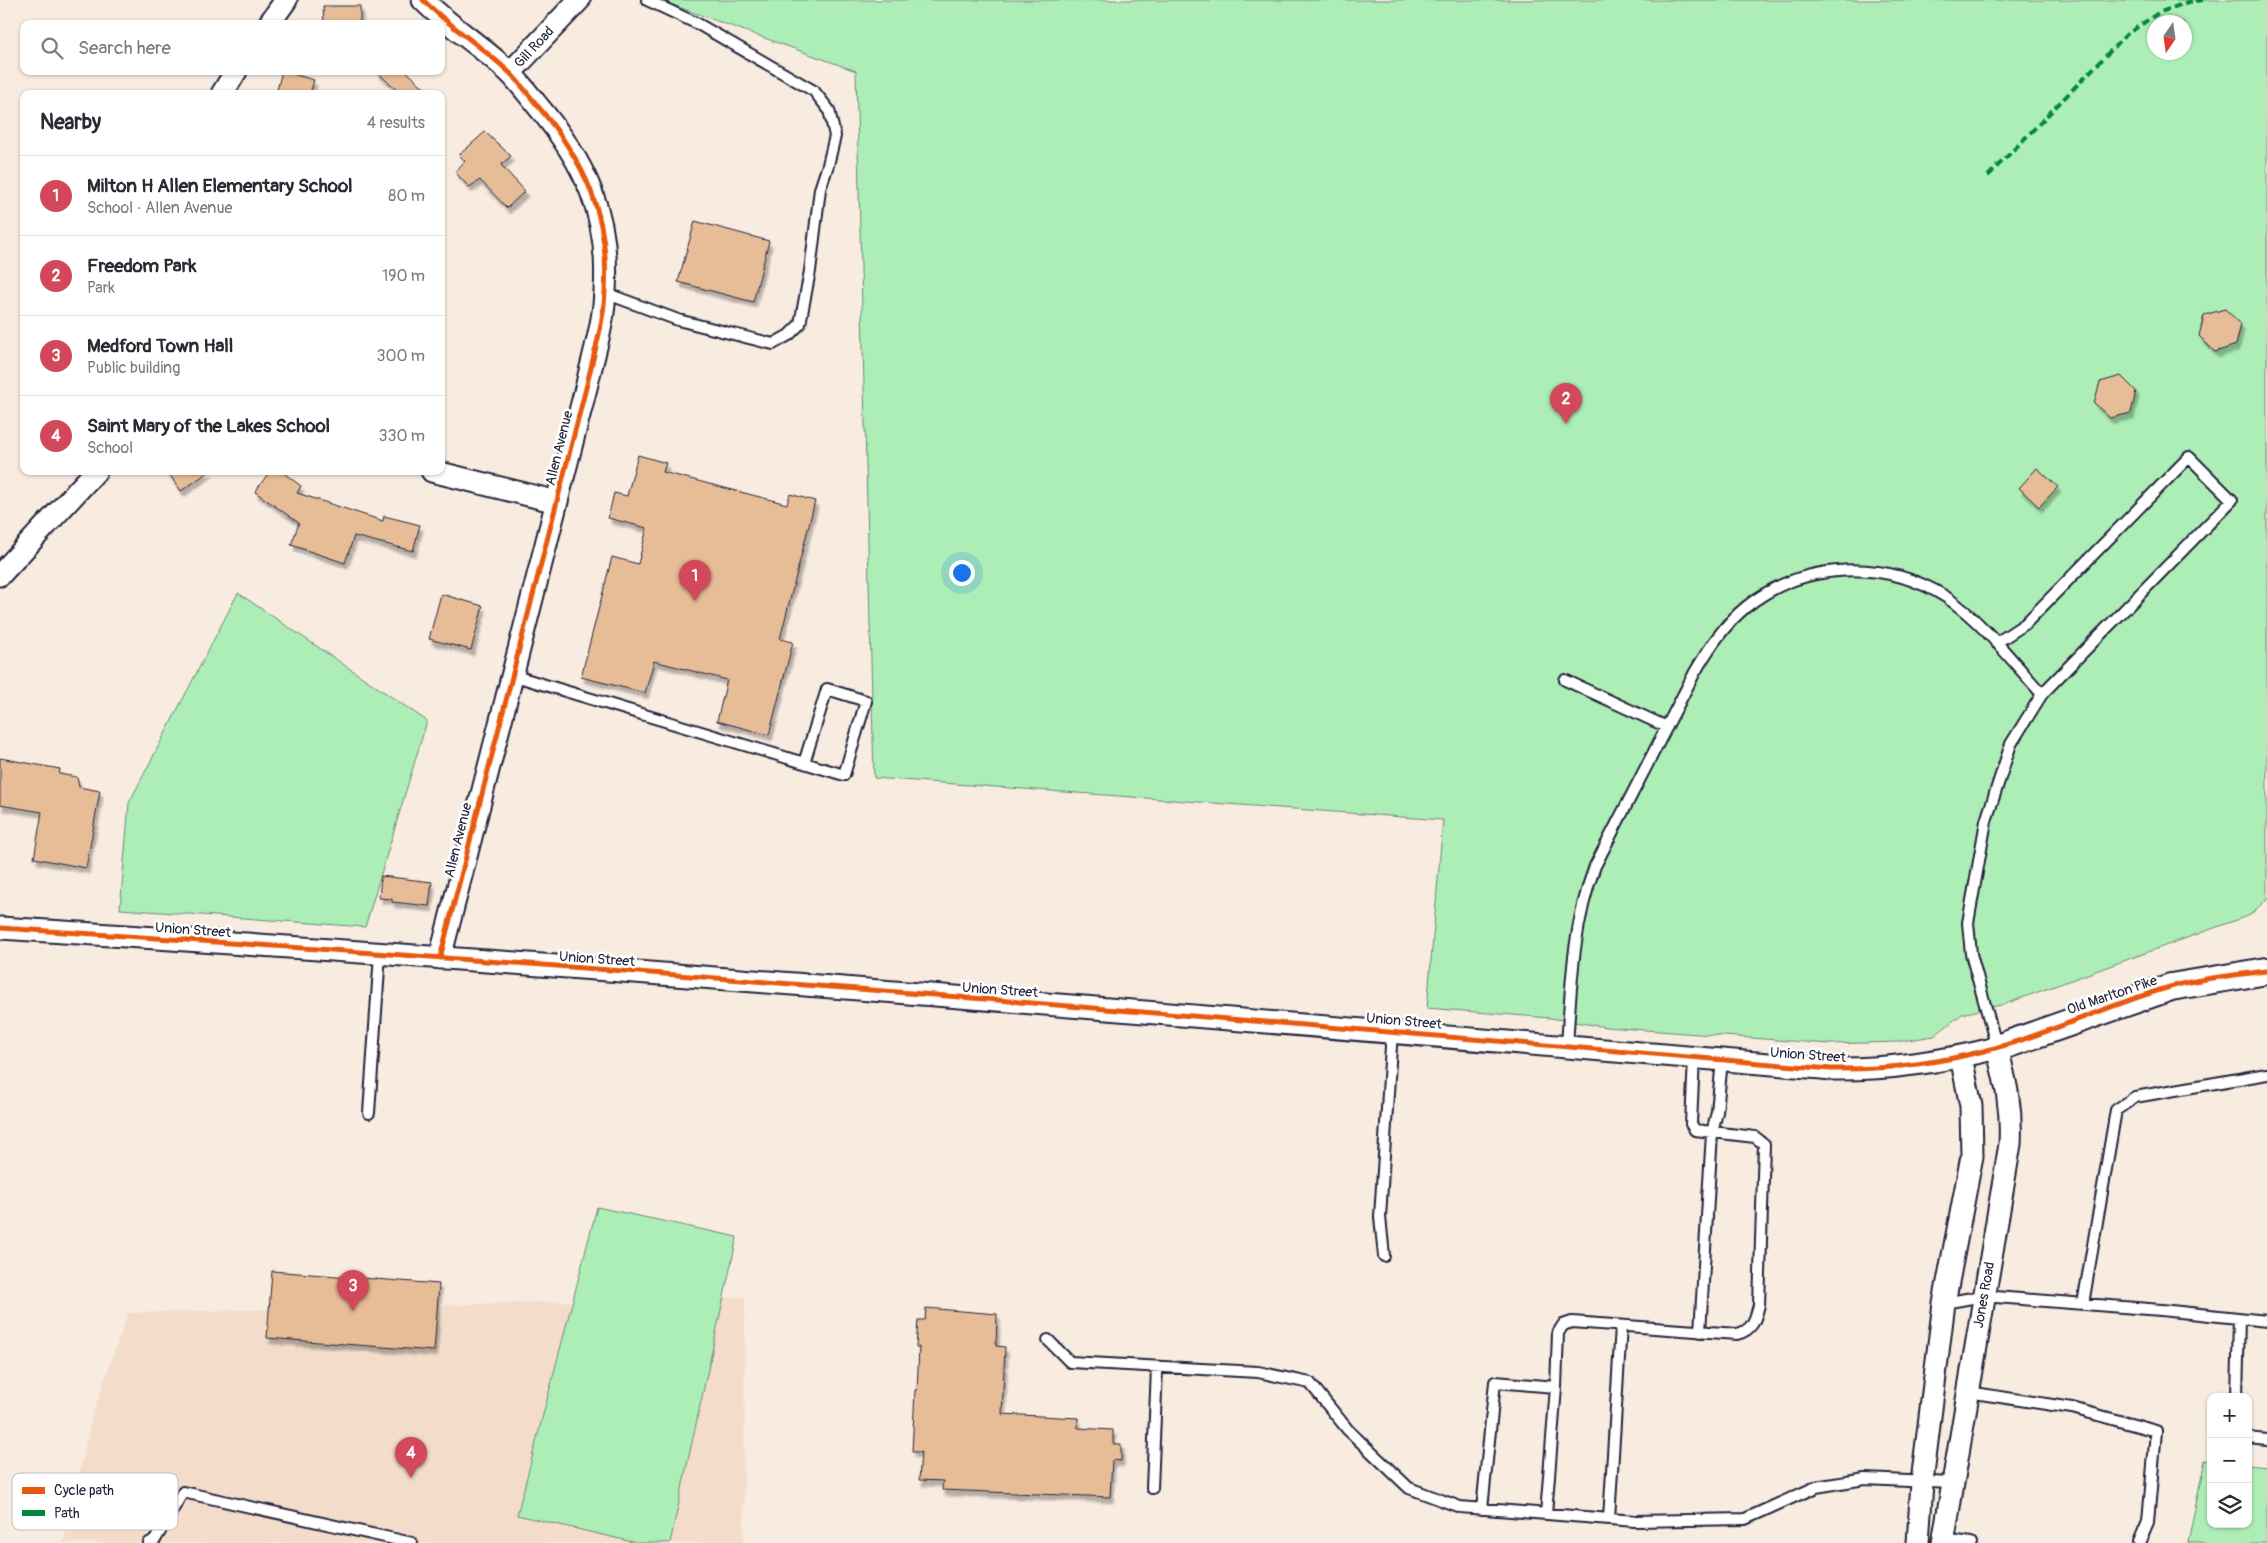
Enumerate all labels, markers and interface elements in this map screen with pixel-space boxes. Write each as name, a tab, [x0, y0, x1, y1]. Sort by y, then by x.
north arrow	[2147, 15, 2192, 60]
search box	[20, 20, 445, 75]
street label: Gill Road	[511, 23, 558, 71]
icon: search	[38, 34, 66, 62]
text: Search here	[78, 36, 171, 60]
text: Nearby	[40, 109, 101, 136]
text: 4 results	[367, 113, 425, 133]
text: Milton H Allen Elementary School	[87, 174, 353, 198]
text: 1	[53, 186, 59, 206]
text: 80 m	[388, 186, 425, 206]
text: School · Allen Avenue	[87, 198, 232, 218]
text: Freedom Park	[87, 254, 196, 278]
text: 2	[52, 266, 60, 286]
text: 190 m	[382, 266, 425, 286]
text: Park	[87, 278, 115, 298]
text: Medford Town Hall	[87, 334, 233, 358]
text: 3	[52, 346, 60, 366]
text: 300 m	[377, 346, 425, 366]
text: Public building	[87, 358, 180, 378]
pin: 2	[1550, 383, 1582, 424]
street label: Allen Avenue	[542, 409, 577, 487]
text: Saint Mary of the Lakes School	[87, 414, 330, 438]
text: 4	[51, 426, 61, 446]
text: 330 m	[379, 426, 425, 446]
text: School	[87, 438, 133, 458]
pin: 1	[679, 560, 711, 601]
your location	[949, 560, 975, 586]
street label: Allen Avenue	[441, 801, 476, 879]
street label: Union Street	[154, 919, 232, 941]
street label: Union Street	[558, 948, 636, 970]
street label: Old Marlton Pike	[2065, 972, 2159, 1018]
street label: Union Street	[961, 979, 1039, 1001]
street label: Union Street	[1365, 1009, 1443, 1033]
street label: Union Street	[1769, 1044, 1847, 1066]
street label: Jones Road	[1970, 1260, 1998, 1330]
pin: 3	[337, 1270, 369, 1311]
map controls	[2207, 1393, 2252, 1528]
button: +	[2207, 1393, 2252, 1438]
pin: 4	[395, 1437, 427, 1478]
button: −	[2207, 1438, 2252, 1483]
legend	[12, 1473, 178, 1530]
text: Cycle path	[54, 1482, 114, 1499]
button: layers	[2207, 1483, 2252, 1528]
text: Path	[54, 1505, 79, 1522]

